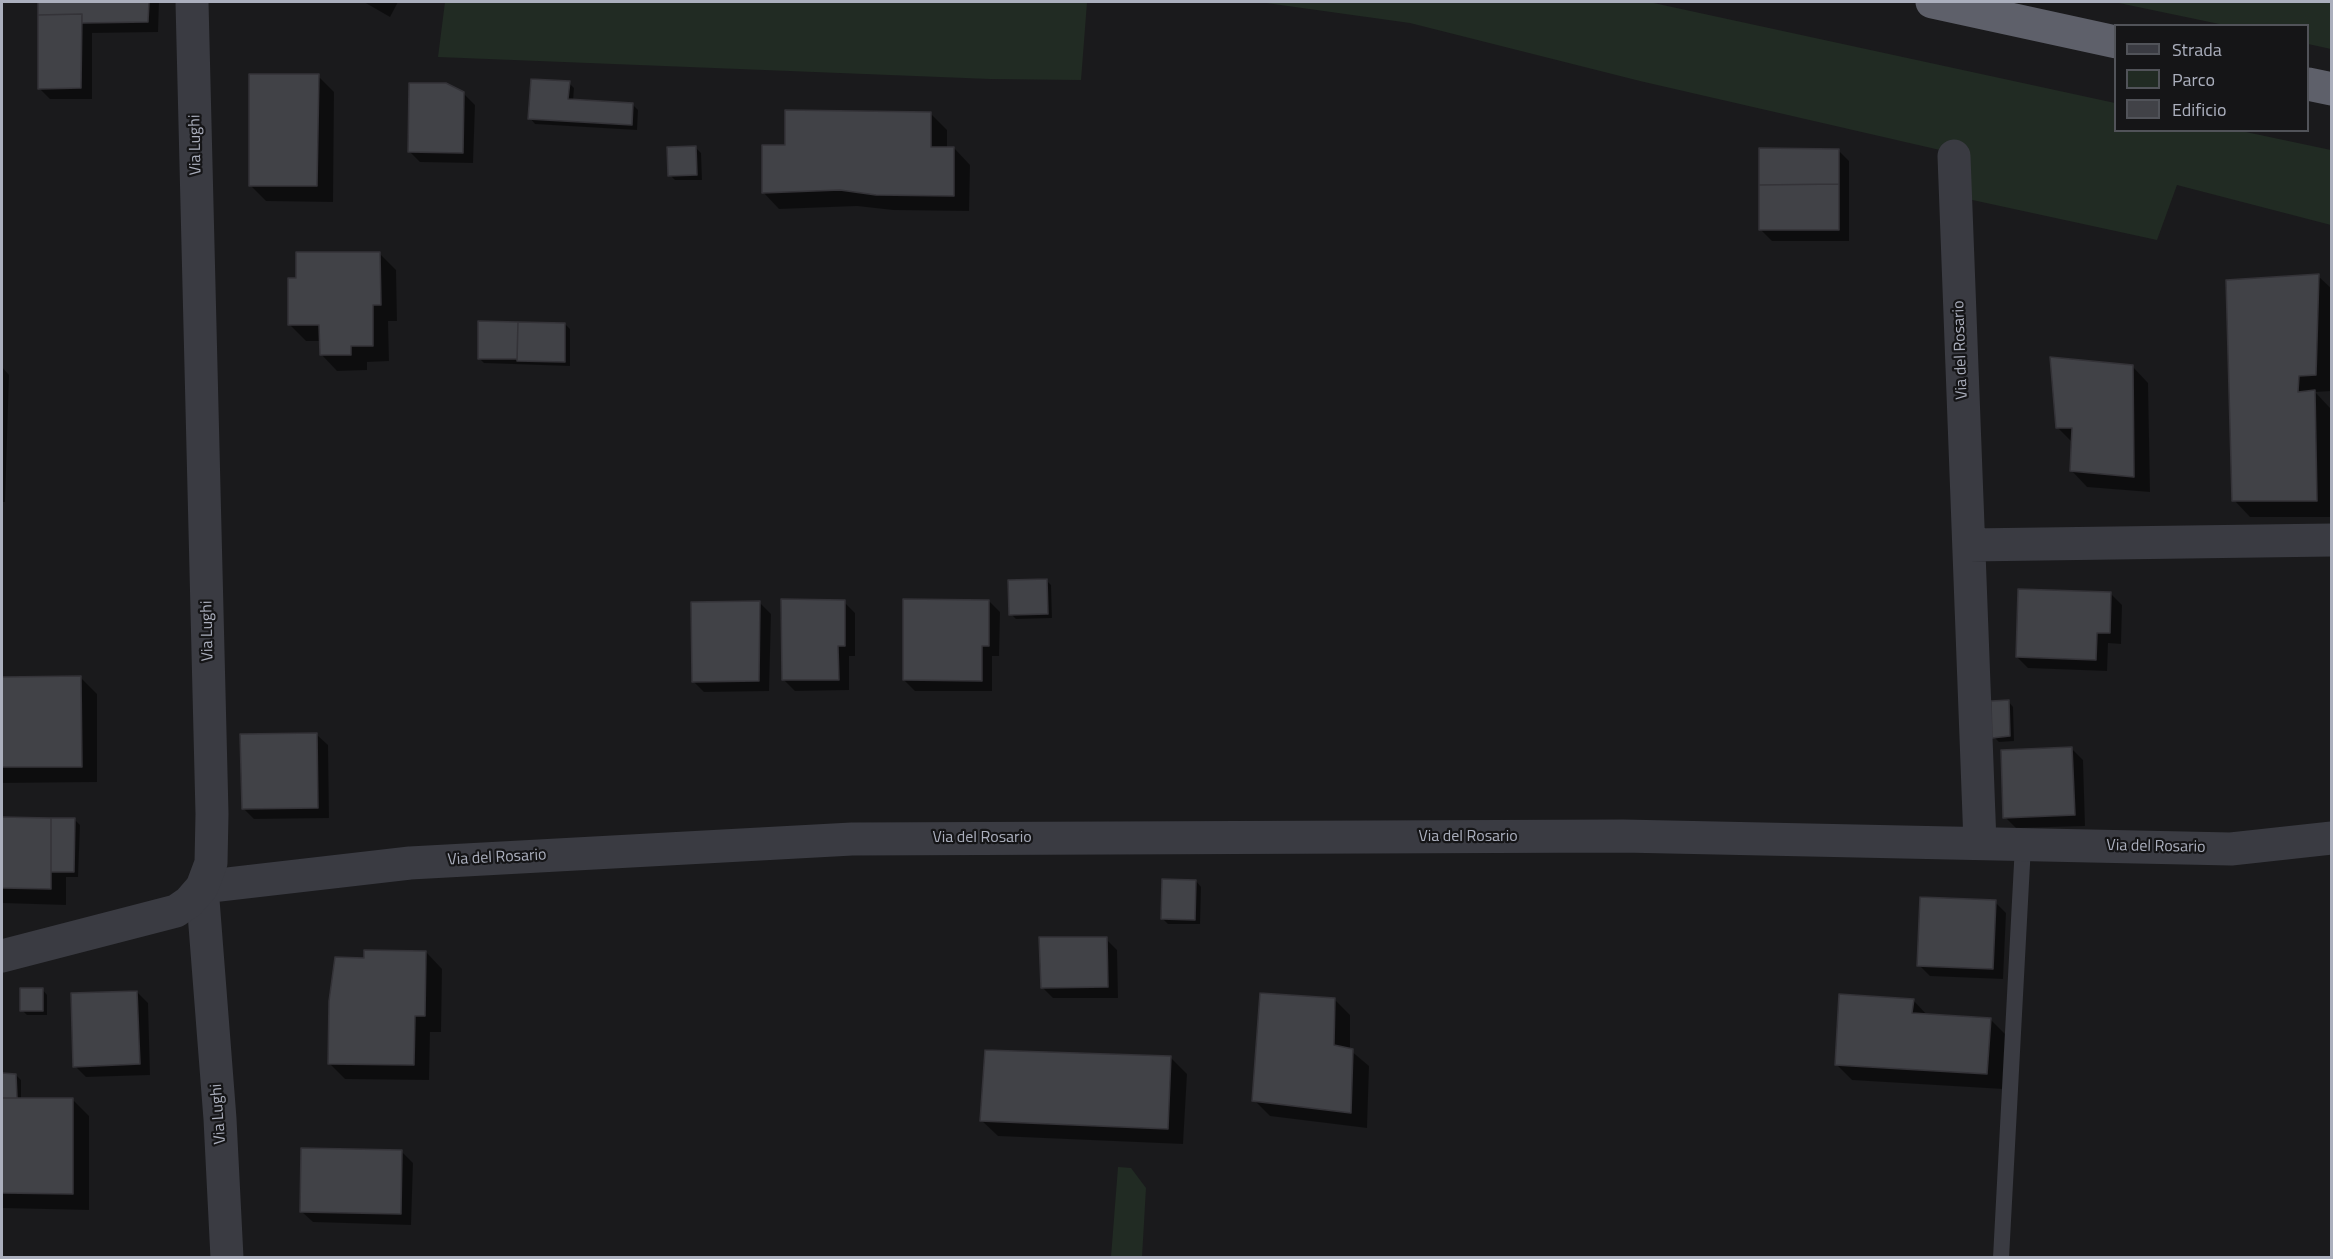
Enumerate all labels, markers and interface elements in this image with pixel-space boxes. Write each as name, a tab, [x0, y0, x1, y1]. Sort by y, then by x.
legend	[2114, 24, 2309, 132]
text: Strada	[2172, 36, 2222, 63]
text: Parco	[2172, 66, 2215, 93]
text: Edificio	[2172, 96, 2226, 123]
street label: Via Lughi	[186, 114, 206, 176]
street label: Via del Rosario	[1950, 300, 1972, 400]
street label: Via Lughi	[198, 600, 218, 662]
street label: Via del Rosario	[1418, 827, 1518, 847]
street label: Via del Rosario	[932, 828, 1032, 848]
street label: Via del Rosario	[2106, 837, 2206, 857]
street label: Via del Rosario	[447, 846, 547, 870]
street label: Via Lughi	[207, 1083, 231, 1145]

